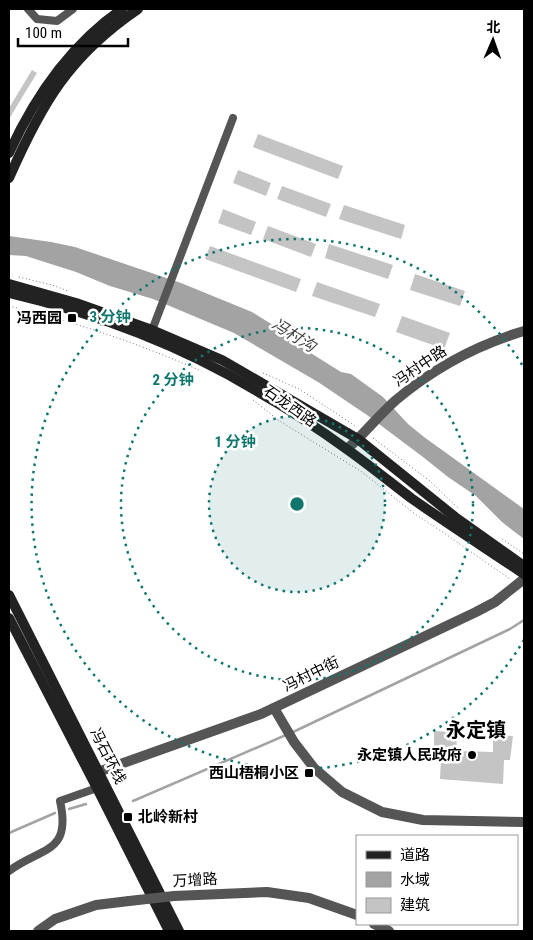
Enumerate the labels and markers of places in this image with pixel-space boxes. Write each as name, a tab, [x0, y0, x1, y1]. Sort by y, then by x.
place label: 冯西园	[17, 309, 62, 327]
marker: 冯西园	[66, 312, 78, 324]
centre of rings	[288, 495, 306, 513]
place label: 永定镇人民政府	[357, 746, 462, 764]
marker: 永定镇人民政府	[466, 749, 478, 761]
place label: 西山梧桐小区	[209, 764, 299, 782]
marker: 西山梧桐小区	[303, 767, 315, 779]
place label: 北岭新村	[138, 808, 198, 826]
marker: 北岭新村	[122, 811, 134, 823]

